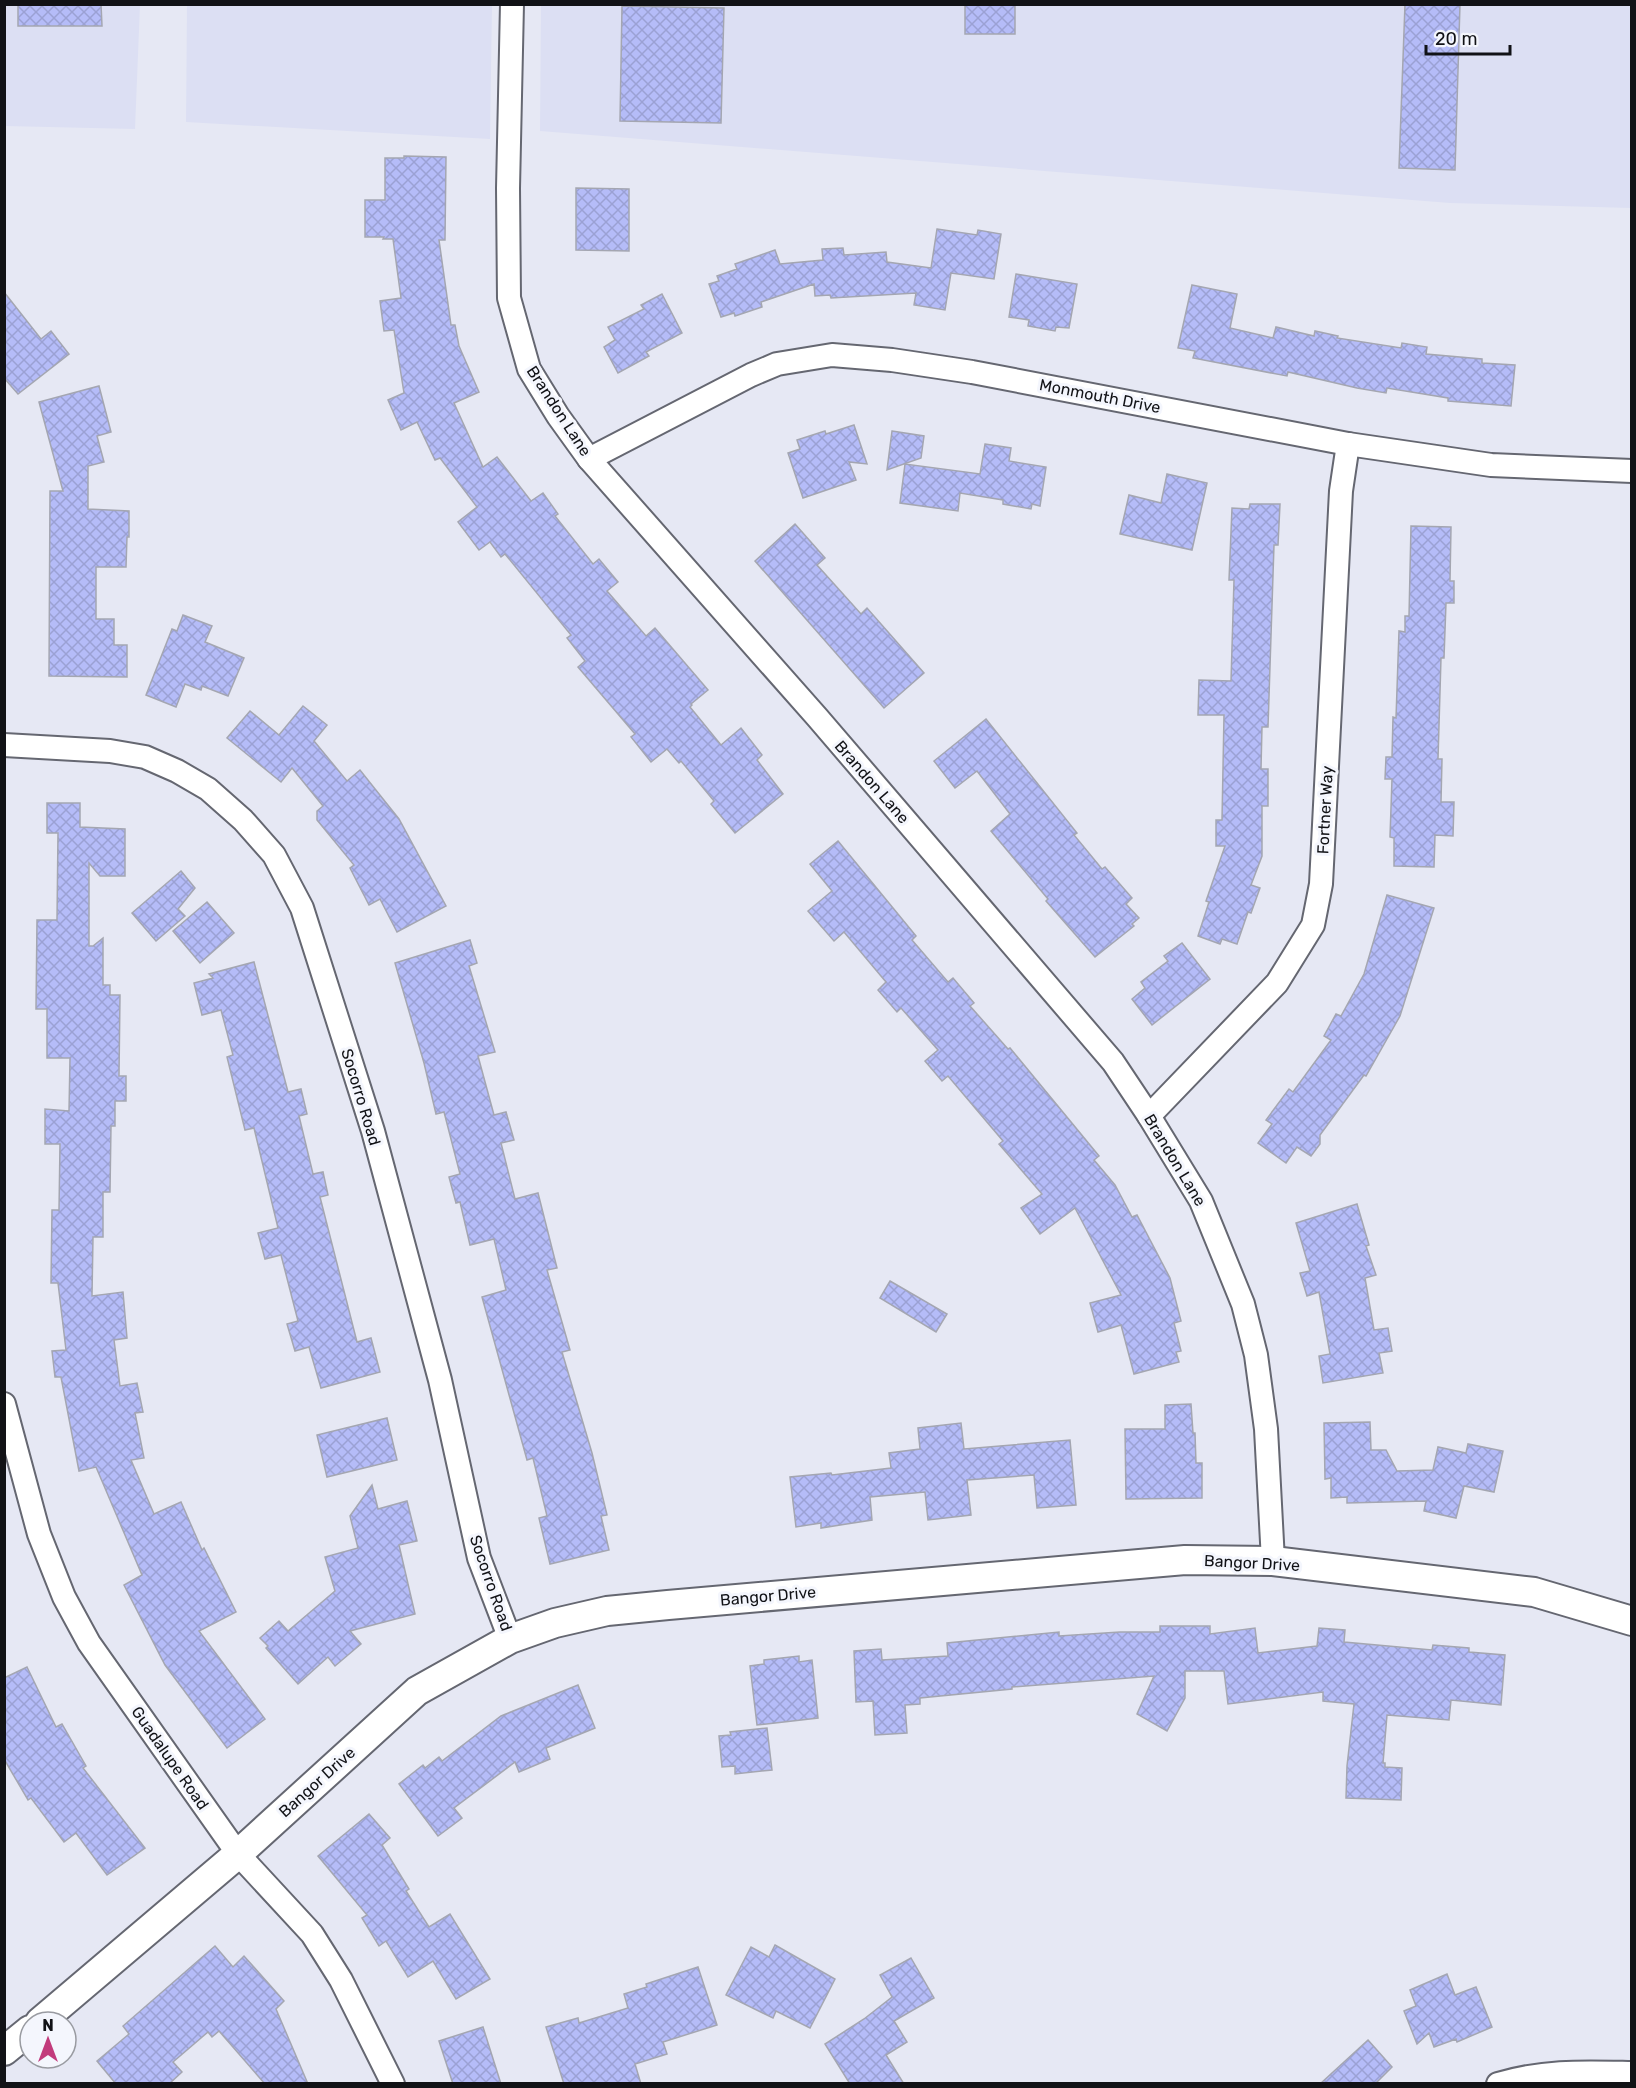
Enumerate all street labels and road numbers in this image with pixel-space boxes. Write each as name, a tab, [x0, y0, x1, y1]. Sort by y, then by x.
street label: Brandon Lane	[523, 362, 595, 460]
street label: Monmouth Drive	[1038, 375, 1162, 417]
street label: Brandon Lane	[831, 737, 913, 827]
street label: Fortner Way	[1313, 765, 1337, 855]
street label: Socorro Road	[337, 1046, 385, 1148]
street label: Brandon Lane	[1140, 1111, 1210, 1209]
street label: Socorro Road	[466, 1533, 516, 1633]
street label: Bangor Drive	[1204, 1551, 1301, 1575]
street label: Bangor Drive	[719, 1582, 817, 1610]
street label: Guadalupe Road	[127, 1703, 213, 1813]
street label: Bangor Drive	[275, 1743, 359, 1821]

